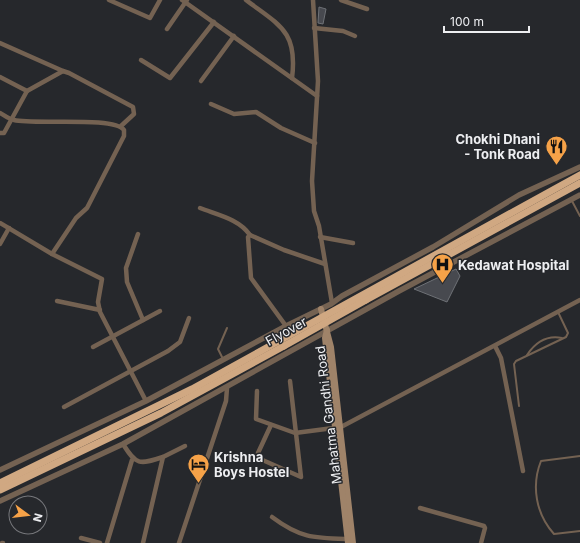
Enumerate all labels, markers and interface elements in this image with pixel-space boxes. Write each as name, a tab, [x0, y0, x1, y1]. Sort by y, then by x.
scale bar	[444, 8, 529, 34]
text: 100 m	[450, 14, 484, 29]
place label: Chokhi Dhani - Tonk Road	[455, 131, 540, 162]
restaurant icon: Chokhi Dhani - Tonk Road	[543, 133, 569, 166]
hospital icon: Kedawat Hospital	[429, 252, 455, 285]
place label: Kedawat Hospital	[458, 257, 569, 273]
street label: Flyover	[262, 313, 310, 349]
street label: Mahatma Gandhi Road	[312, 345, 344, 485]
place label: Krishna Boys Hostel	[214, 449, 289, 480]
hotel icon: Krishna Boys Hostel	[185, 451, 211, 484]
north arrow	[8, 495, 48, 535]
text: N	[30, 512, 46, 523]

